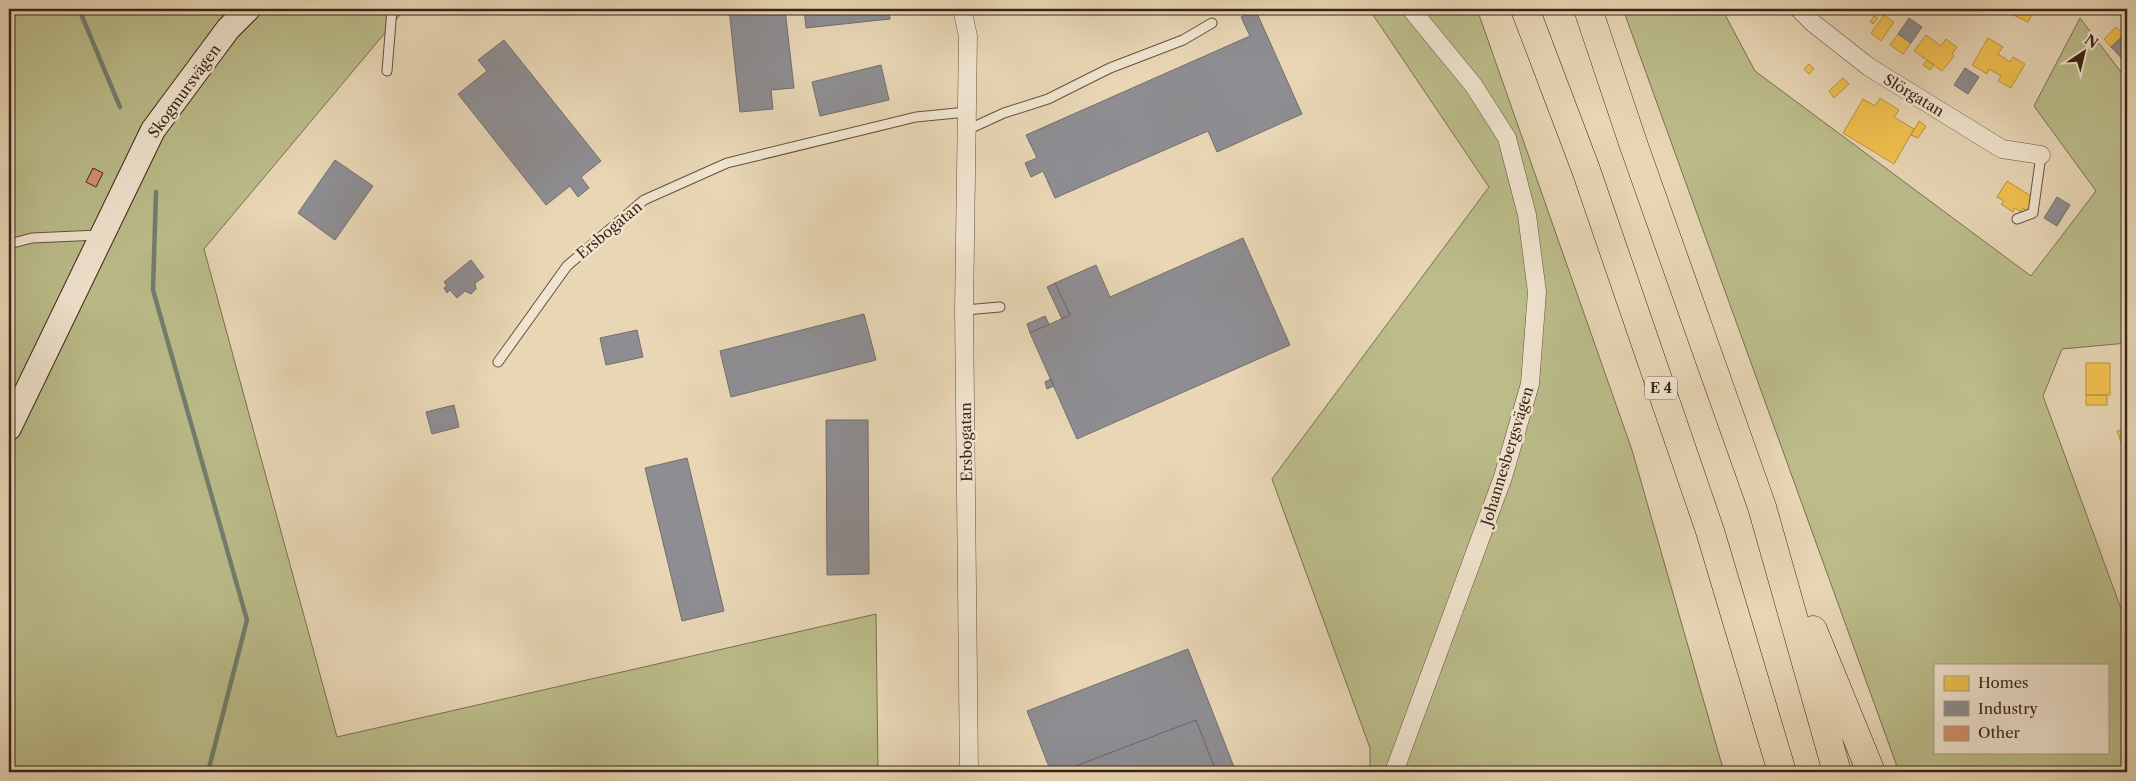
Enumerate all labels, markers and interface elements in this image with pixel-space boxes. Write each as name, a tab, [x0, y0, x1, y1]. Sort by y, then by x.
north arrow	[2058, 28, 2108, 78]
text: N	[2081, 30, 2102, 52]
street label: Skogmursvägen	[144, 40, 225, 142]
street label: Slörgatan	[1880, 70, 1948, 121]
street label: Ersbogatan	[572, 197, 646, 263]
road number: E 4	[1645, 376, 1677, 399]
street label: Johannesbergsvägen	[1476, 383, 1537, 530]
street label: Ersbogatan	[956, 401, 976, 482]
legend	[1934, 664, 2108, 754]
text: Homes	[1978, 673, 2029, 692]
text: Industry	[1978, 699, 2038, 718]
text: Other	[1978, 723, 2021, 742]

